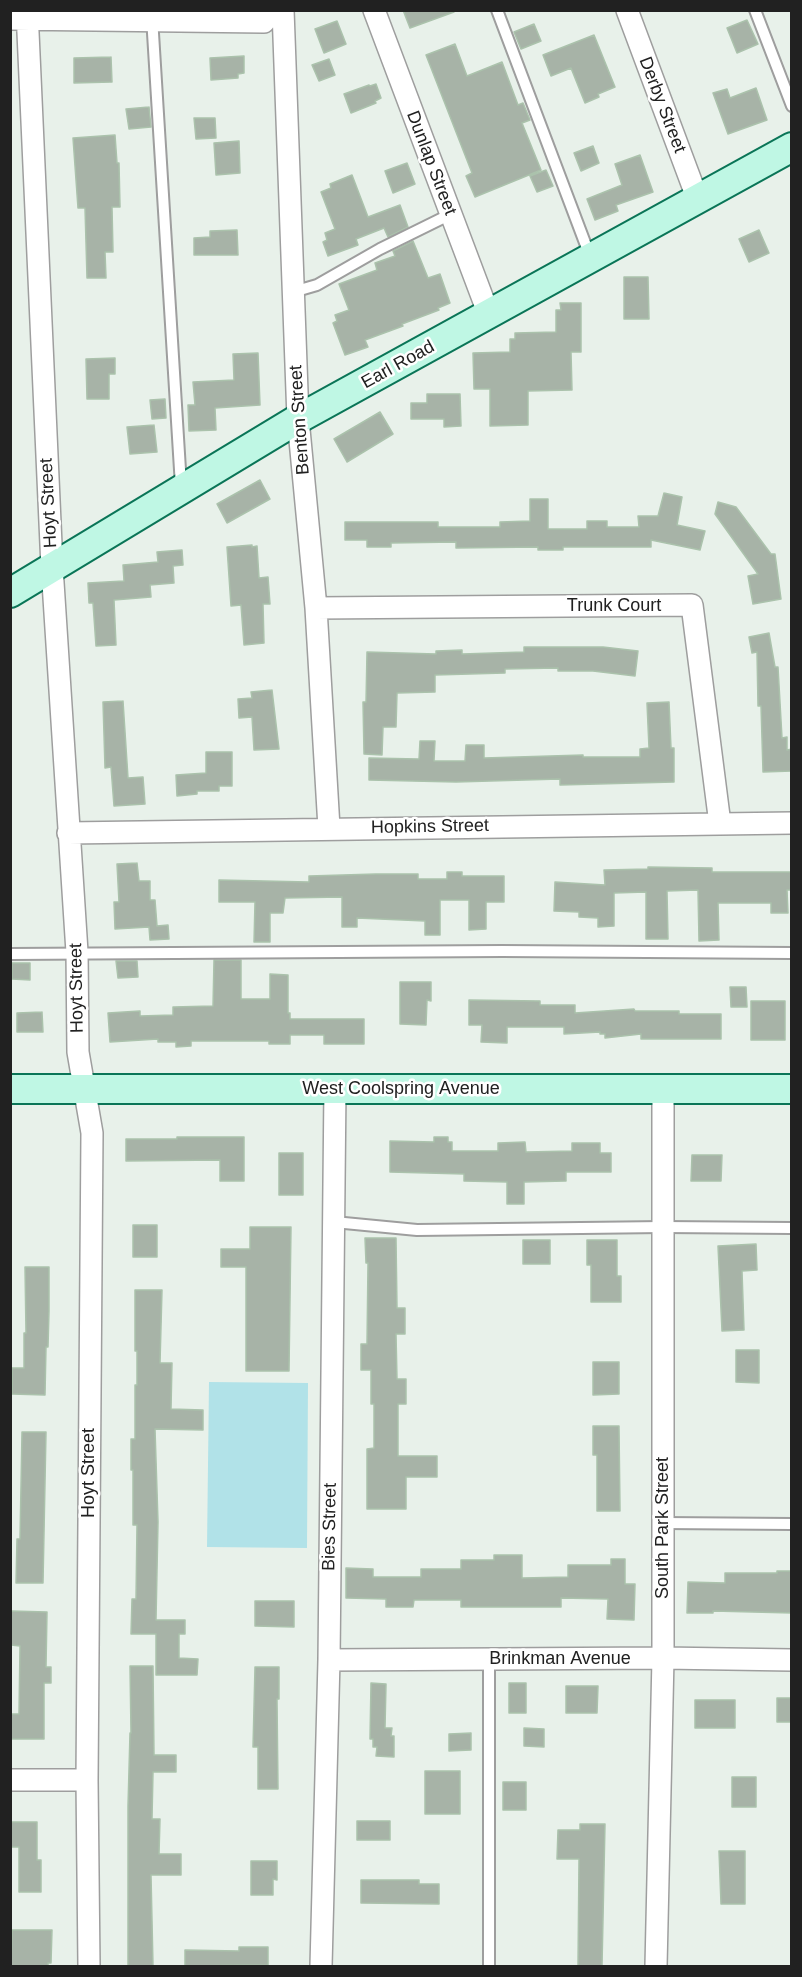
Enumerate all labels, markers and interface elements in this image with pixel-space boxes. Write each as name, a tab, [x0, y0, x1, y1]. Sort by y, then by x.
street label: Derby Street	[634, 54, 690, 156]
street label: Dunlap Street	[401, 108, 461, 218]
street label: Earl Road	[358, 336, 438, 394]
street label: Benton Street	[285, 364, 315, 476]
street label: Hoyt Street	[36, 457, 62, 549]
street label: Trunk Court	[567, 595, 661, 617]
street label: Hopkins Street	[371, 815, 489, 839]
street label: Hoyt Street	[65, 943, 89, 1033]
street label: West Coolspring Avenue	[302, 1078, 500, 1100]
street label: Hoyt Street	[78, 1428, 100, 1518]
street label: South Park Street	[652, 1457, 674, 1599]
street label: Bies Street	[318, 1483, 342, 1571]
street label: Brinkman Avenue	[489, 1648, 631, 1670]

